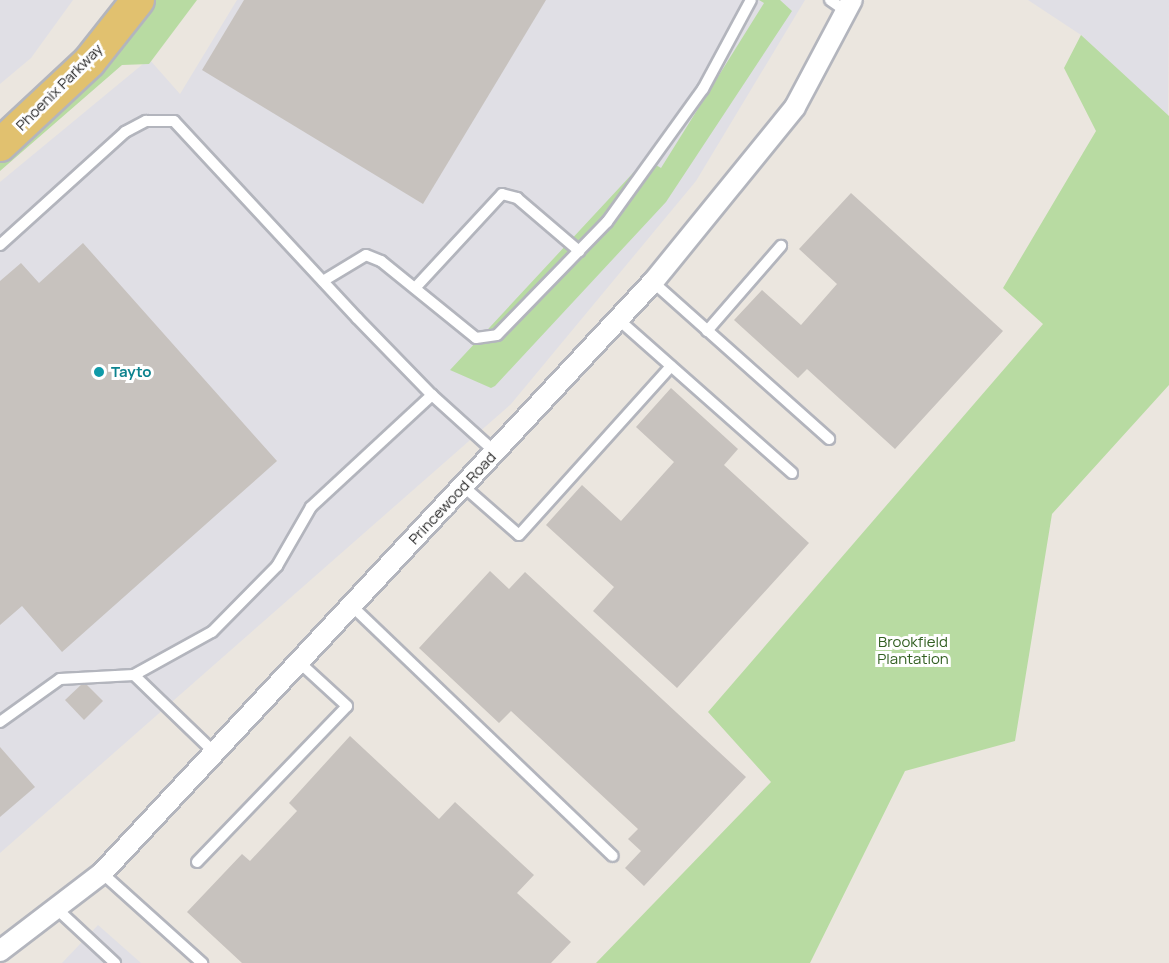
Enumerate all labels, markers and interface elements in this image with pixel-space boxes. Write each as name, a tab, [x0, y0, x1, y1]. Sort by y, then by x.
street label: Phoenix Parkway	[12, 40, 106, 134]
place label: Tayto	[111, 363, 152, 381]
marker: Tayto	[92, 365, 106, 379]
street label: Princewood Road	[405, 448, 499, 548]
park label: Brookfield Plantation	[877, 632, 949, 667]

